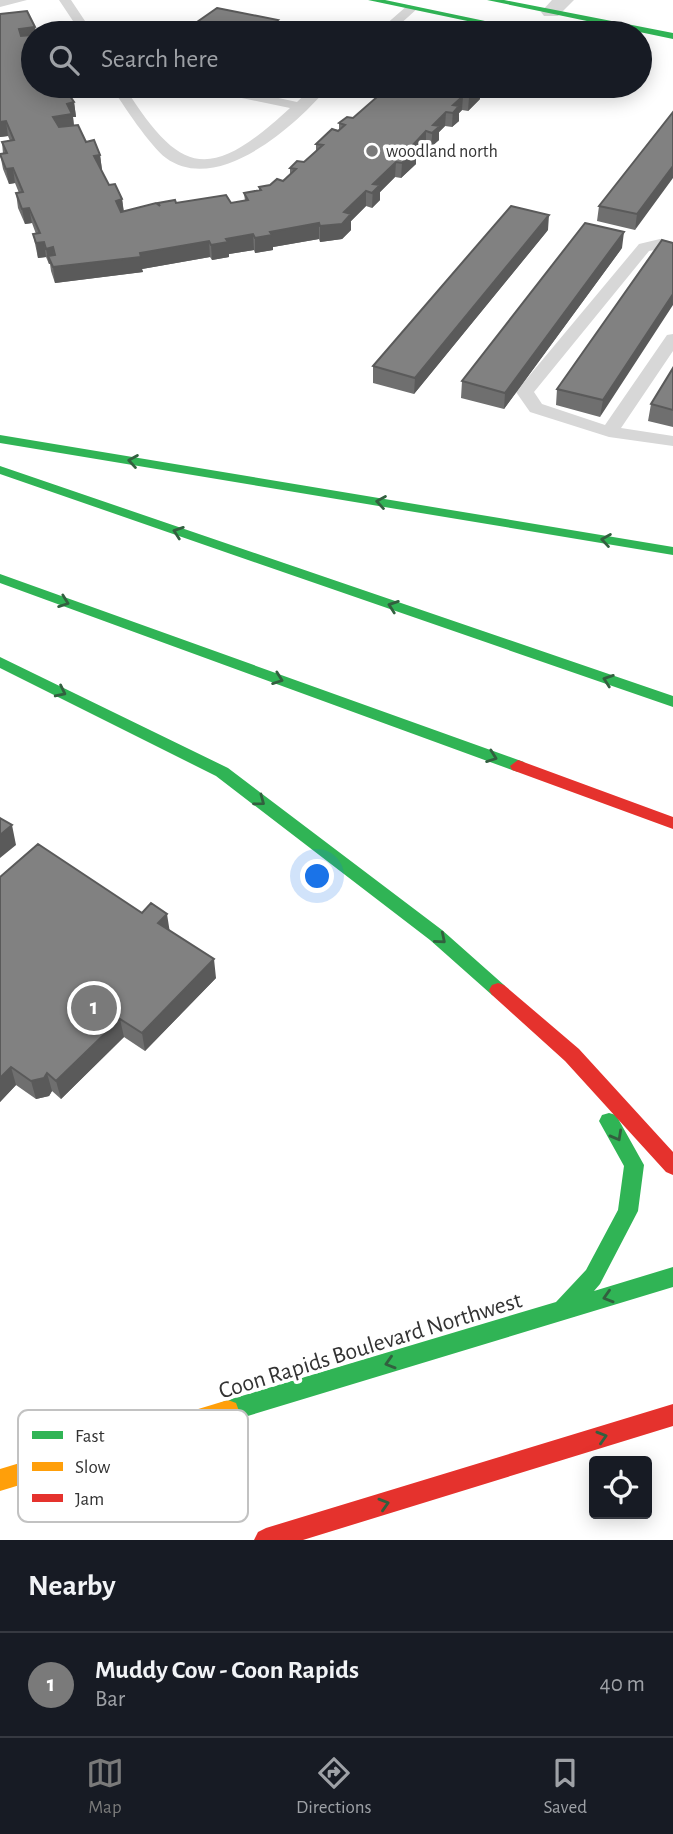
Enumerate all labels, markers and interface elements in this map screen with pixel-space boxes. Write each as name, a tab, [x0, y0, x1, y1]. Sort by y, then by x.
search box	[21, 21, 652, 98]
icon: search	[45, 41, 83, 79]
text: Search here	[101, 46, 219, 72]
marker: woodland north	[364, 143, 380, 159]
place label: woodland north	[386, 143, 498, 161]
one-way arrow	[127, 454, 139, 469]
one-way arrow	[375, 495, 387, 510]
one-way arrow	[173, 526, 185, 540]
one-way arrow	[600, 533, 612, 548]
one-way arrow	[58, 593, 70, 607]
one-way arrow	[388, 600, 400, 614]
one-way arrow	[272, 671, 284, 685]
one-way arrow	[603, 674, 615, 688]
one-way arrow	[54, 683, 66, 697]
one-way arrow	[485, 749, 497, 763]
one-way arrow	[252, 792, 265, 805]
your location	[300, 859, 334, 893]
one-way arrow	[432, 931, 445, 943]
pin: 1	[71, 982, 117, 1034]
one-way arrow	[609, 1128, 622, 1141]
street label: Coon Rapids Boulevard Northwest	[216, 1288, 525, 1404]
one-way arrow	[602, 1289, 614, 1304]
one-way arrow	[384, 1354, 396, 1369]
legend	[18, 1410, 248, 1522]
text: Fast	[75, 1427, 105, 1446]
one-way arrow	[595, 1430, 607, 1445]
map controls	[589, 1456, 652, 1519]
button: locate	[589, 1456, 652, 1519]
text: Slow	[75, 1458, 111, 1477]
text: Jam	[75, 1490, 104, 1509]
one-way arrow	[378, 1497, 390, 1512]
text: Nearby	[28, 1571, 116, 1601]
text: Muddy Cow - Coon Rapids	[95, 1657, 359, 1683]
text: 1	[47, 1673, 55, 1696]
text: 40 m	[600, 1673, 645, 1696]
text: Bar	[95, 1688, 125, 1711]
tab: Map	[86, 1754, 124, 1819]
tab: Directions	[296, 1754, 372, 1819]
tab: Saved	[544, 1754, 587, 1819]

